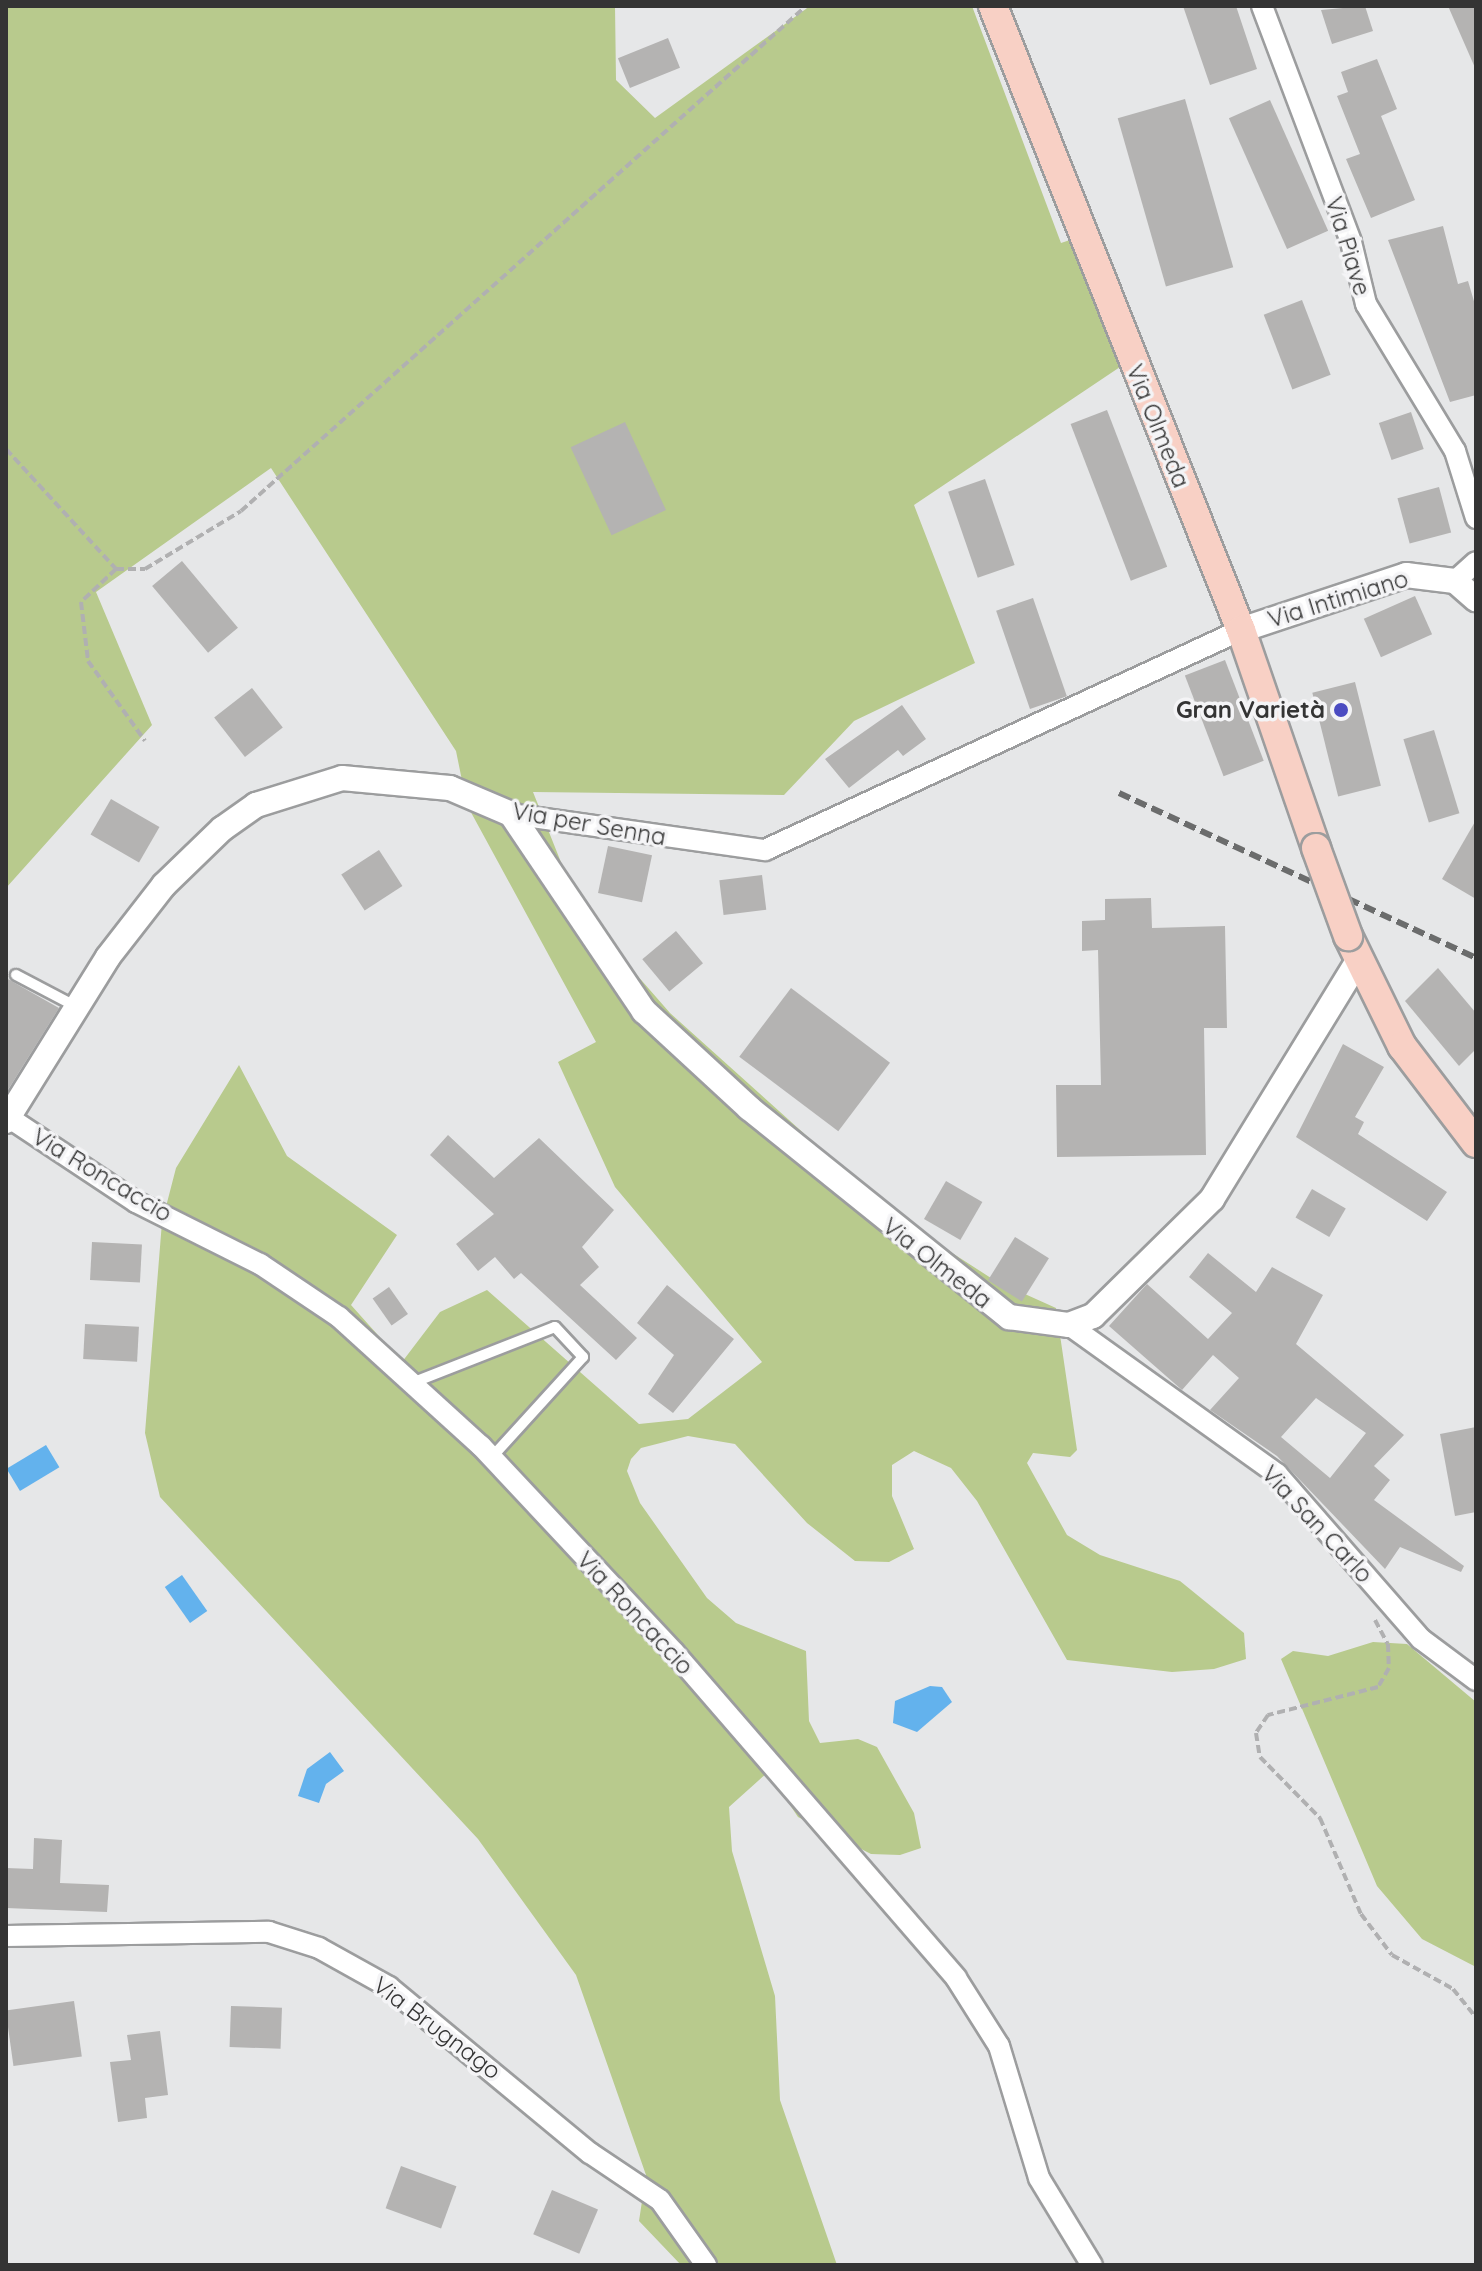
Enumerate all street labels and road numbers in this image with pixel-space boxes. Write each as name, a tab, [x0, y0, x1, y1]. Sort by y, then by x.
street label: Via Piave	[1319, 193, 1377, 299]
street label: Via Olmeda	[1120, 360, 1196, 492]
street label: Via Intimiano	[1264, 564, 1412, 634]
street label: Via per Senna	[510, 796, 668, 852]
street label: Via Roncaccio	[27, 1122, 177, 1228]
street label: Via Olmeda	[877, 1211, 997, 1315]
street label: Via San Carlo	[1255, 1459, 1379, 1589]
street label: Via Roncaccio	[571, 1545, 699, 1681]
street label: Via Brugnago	[367, 1971, 507, 2085]

